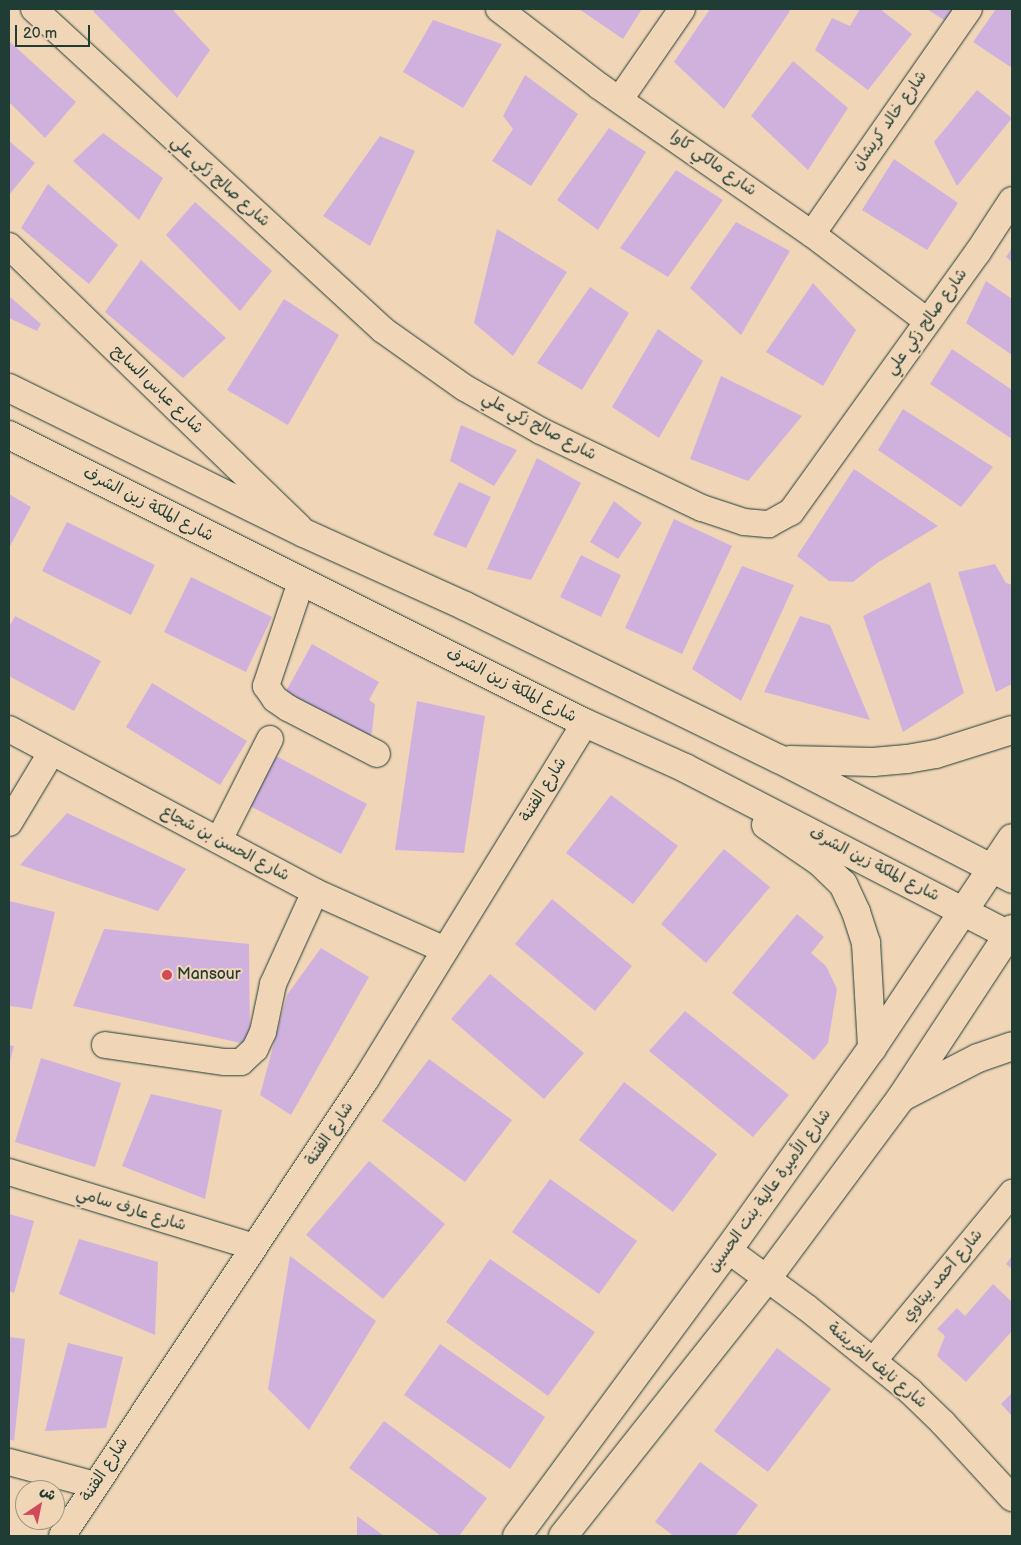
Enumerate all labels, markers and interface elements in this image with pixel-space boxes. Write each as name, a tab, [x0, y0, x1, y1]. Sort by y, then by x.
scale bar	[18, 15, 92, 47]
text: 20 m	[23, 24, 57, 43]
street label: شارع خالد كريشان	[848, 67, 932, 175]
street label: شارع مالكي كاوا	[666, 127, 760, 201]
street label: شارع صالح زكي علي	[166, 132, 274, 232]
street label: شارع صالح زكي علي	[882, 265, 972, 379]
street label: شارع عباس السايح	[107, 342, 207, 438]
street label: شارع صالح زكي علي	[479, 389, 599, 465]
street label: شارع الملكة زين الشرف	[80, 464, 216, 546]
street label: شارع الملكة زين الشرف	[443, 645, 579, 727]
street label: شارع الفتنة	[517, 754, 571, 826]
street label: شارع الحسن بن شجاع	[158, 802, 292, 886]
street label: شارع الملكة زين الشرف	[806, 824, 942, 906]
place label: Mansour	[177, 965, 240, 985]
marker: Mansour	[161, 969, 173, 981]
street label: شارع الفتنة	[302, 1099, 358, 1169]
street label: شارع الأميرة عالية بنت الحسين	[704, 1106, 836, 1276]
street label: شارع عارف سامي	[74, 1184, 188, 1236]
street label: شارع أحمد بيتاوي	[899, 1226, 987, 1326]
street label: شارع نايف الخريشة	[823, 1319, 931, 1413]
street label: شارع الفتنة	[77, 1434, 133, 1506]
north arrow	[15, 1480, 65, 1530]
text: ش	[37, 1482, 59, 1504]

